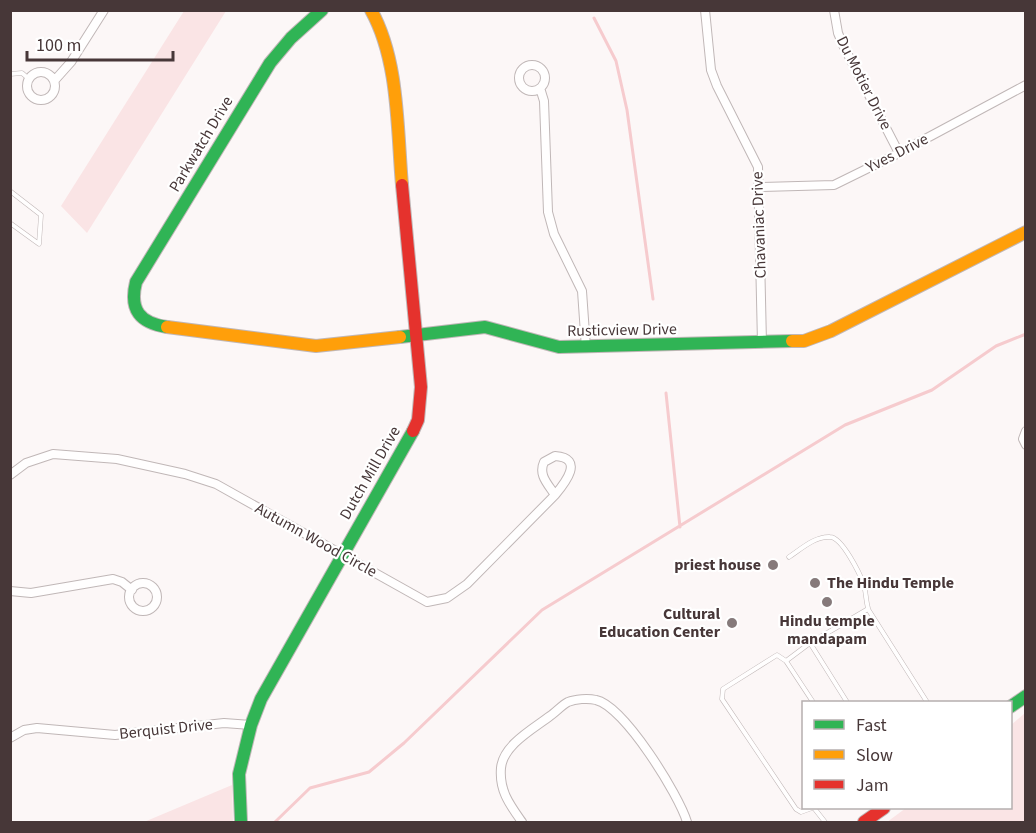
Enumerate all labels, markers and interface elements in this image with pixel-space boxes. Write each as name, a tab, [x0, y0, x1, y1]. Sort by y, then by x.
scale bar	[27, 24, 172, 62]
street label: Du Motier Drive	[831, 32, 897, 134]
text: 100 m	[36, 33, 81, 58]
street label: Parkwatch Drive	[164, 92, 238, 196]
street label: Yves Drive	[861, 128, 932, 179]
street label: Chavaniac Drive	[746, 171, 772, 279]
street label: Rusticview Drive	[567, 318, 677, 342]
street label: Dutch Mill Drive	[334, 422, 406, 524]
street label: Autumn Wood Circle	[251, 497, 381, 583]
place label: priest house	[674, 554, 761, 576]
marker: priest house	[766, 558, 780, 572]
place label: The Hindu Temple	[827, 572, 954, 594]
marker: The Hindu Temple	[808, 576, 822, 590]
marker: Hindu temple mandapam	[820, 595, 834, 609]
place label: Cultural Education Center	[599, 603, 721, 643]
place label: Hindu temple mandapam	[779, 610, 875, 650]
marker: Cultural Education Center	[725, 616, 739, 630]
legend	[802, 701, 1012, 809]
street label: Berquist Drive	[118, 713, 214, 745]
text: Fast	[856, 713, 887, 738]
text: Slow	[856, 743, 893, 768]
text: Jam	[856, 773, 889, 798]

